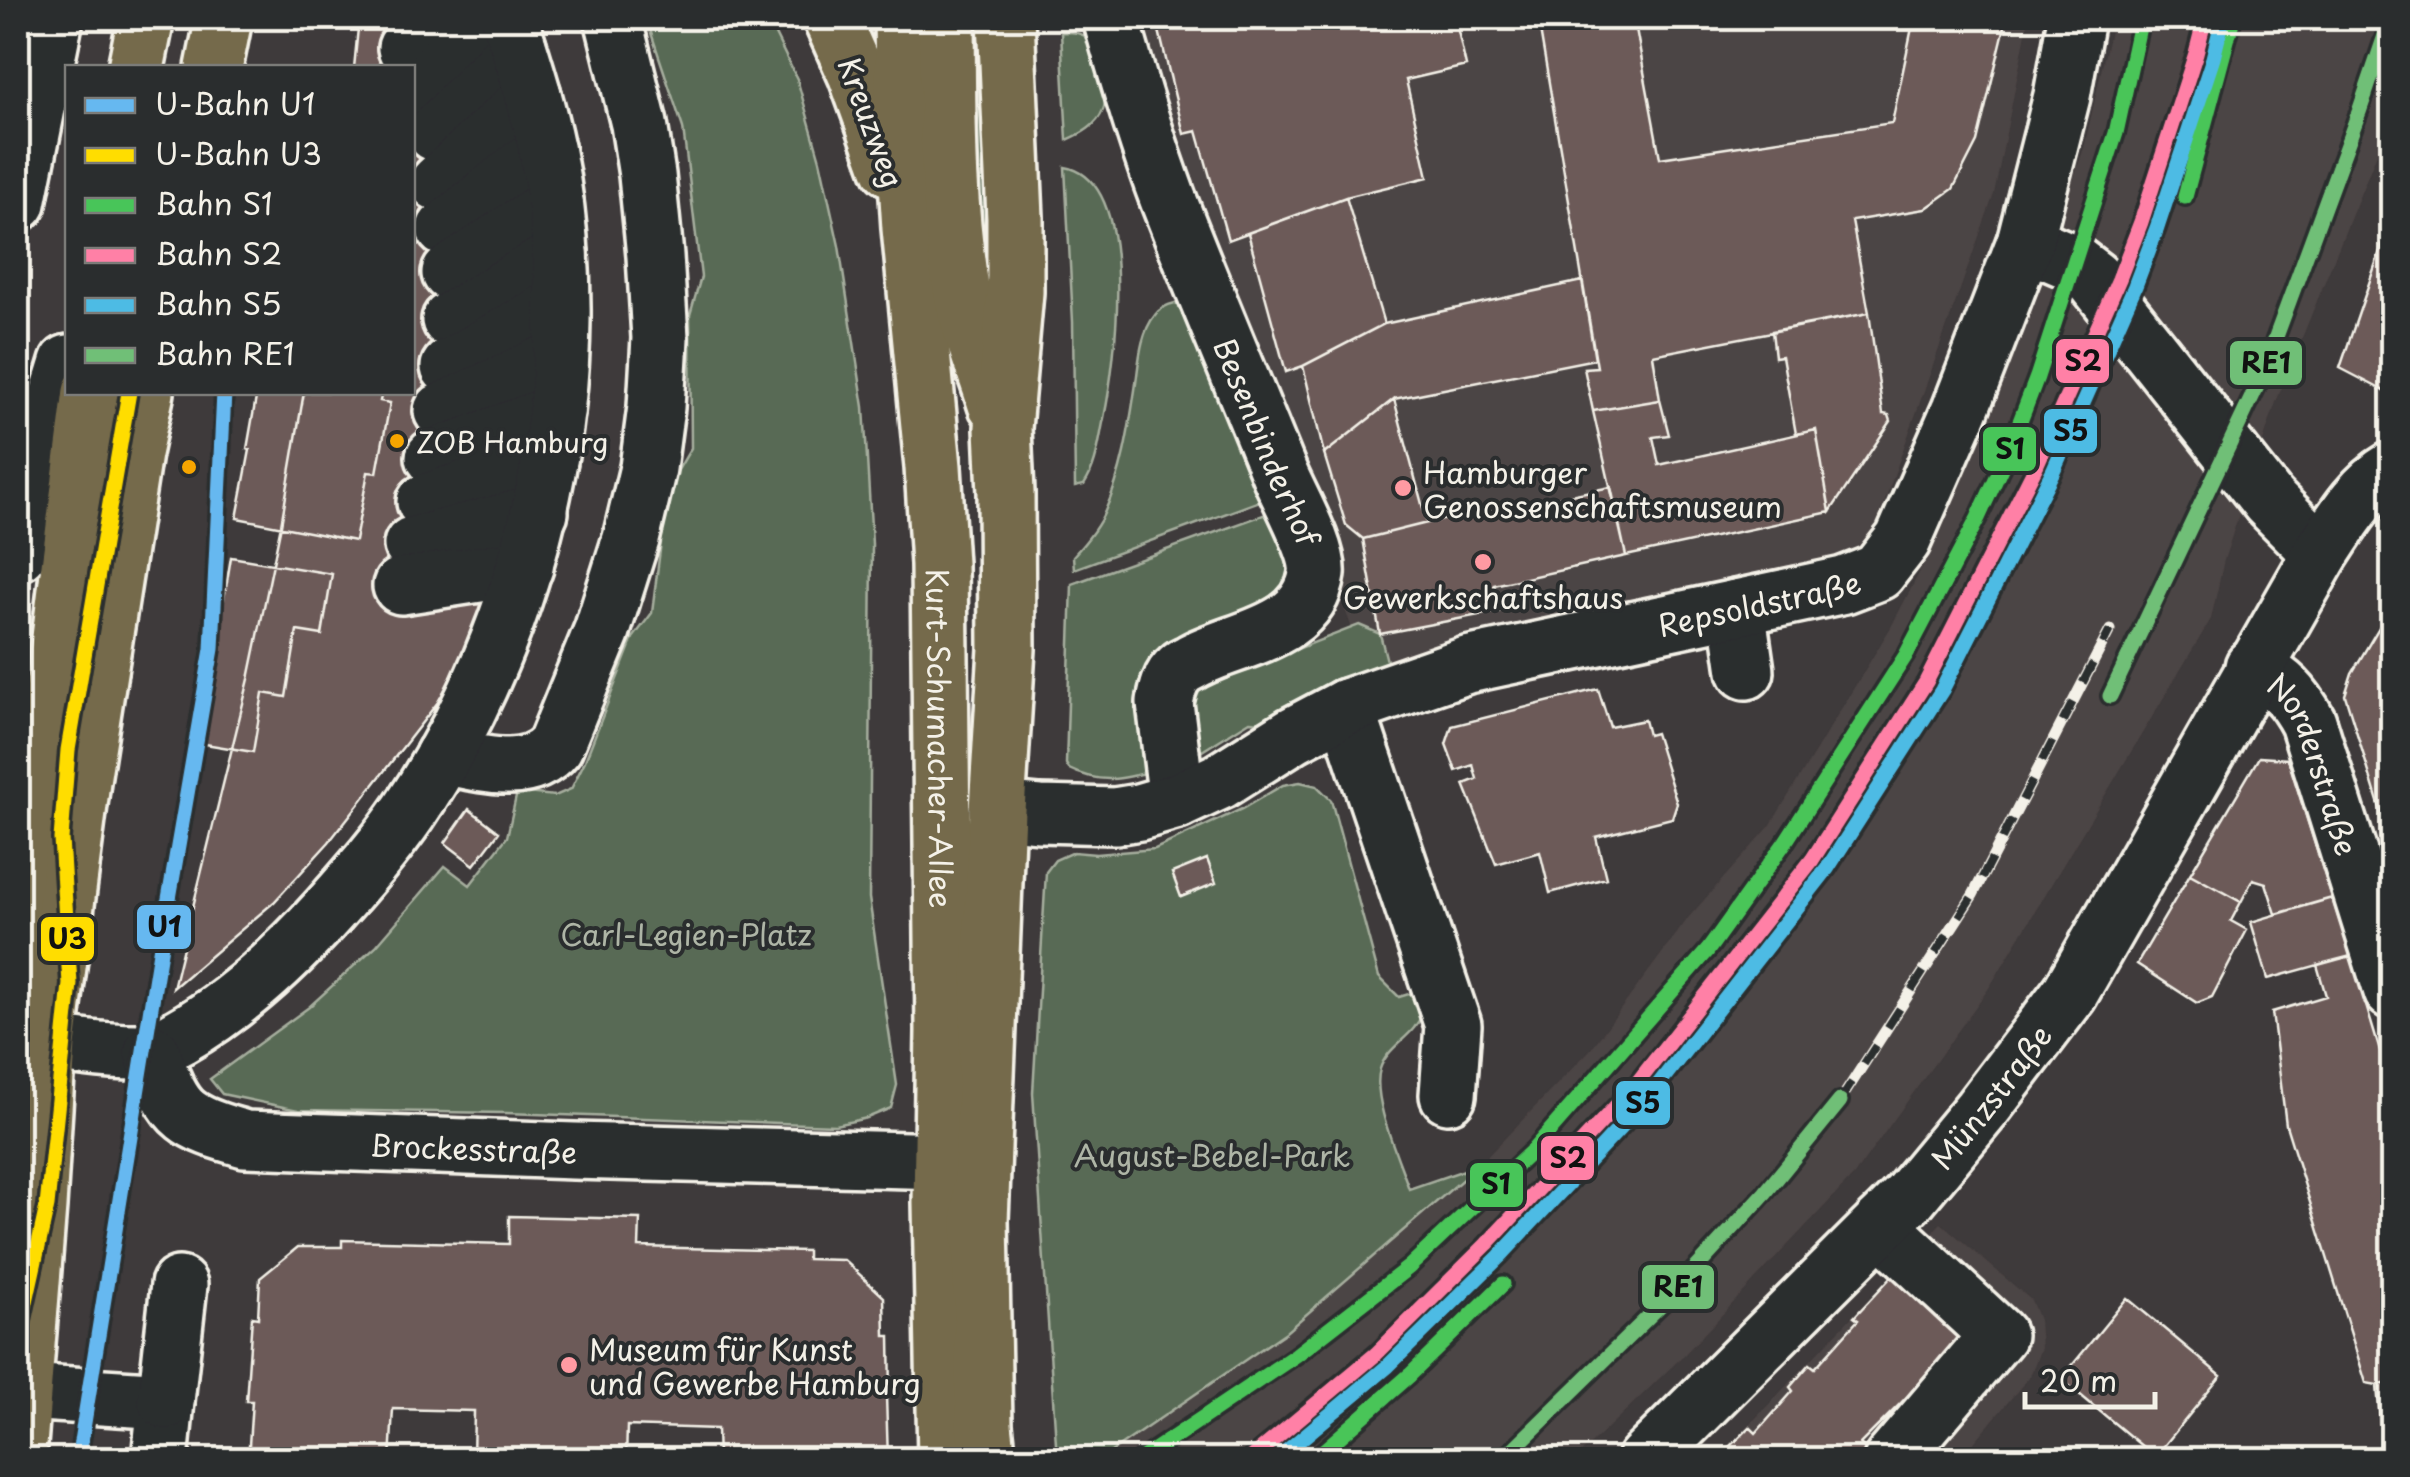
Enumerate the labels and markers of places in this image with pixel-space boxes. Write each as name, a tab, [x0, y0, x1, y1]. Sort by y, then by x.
place label: ZOB Hamburg	[416, 420, 608, 463]
marker: ZOB Hamburg	[387, 431, 407, 451]
place label: Hamburger Genossenschaftsmuseum	[1423, 449, 1782, 528]
unlabelled marker	[179, 457, 199, 477]
marker: Hamburger Genossenschaftsmuseum	[1392, 477, 1414, 499]
marker: Gewerkschaftshaus	[1472, 551, 1494, 573]
place label: Gewerkschaftshaus	[1343, 574, 1623, 619]
place label: Museum für Kunst und Gewerbe Hamburg	[589, 1326, 921, 1405]
marker: Museum für Kunst und Gewerbe Hamburg	[558, 1354, 580, 1376]

